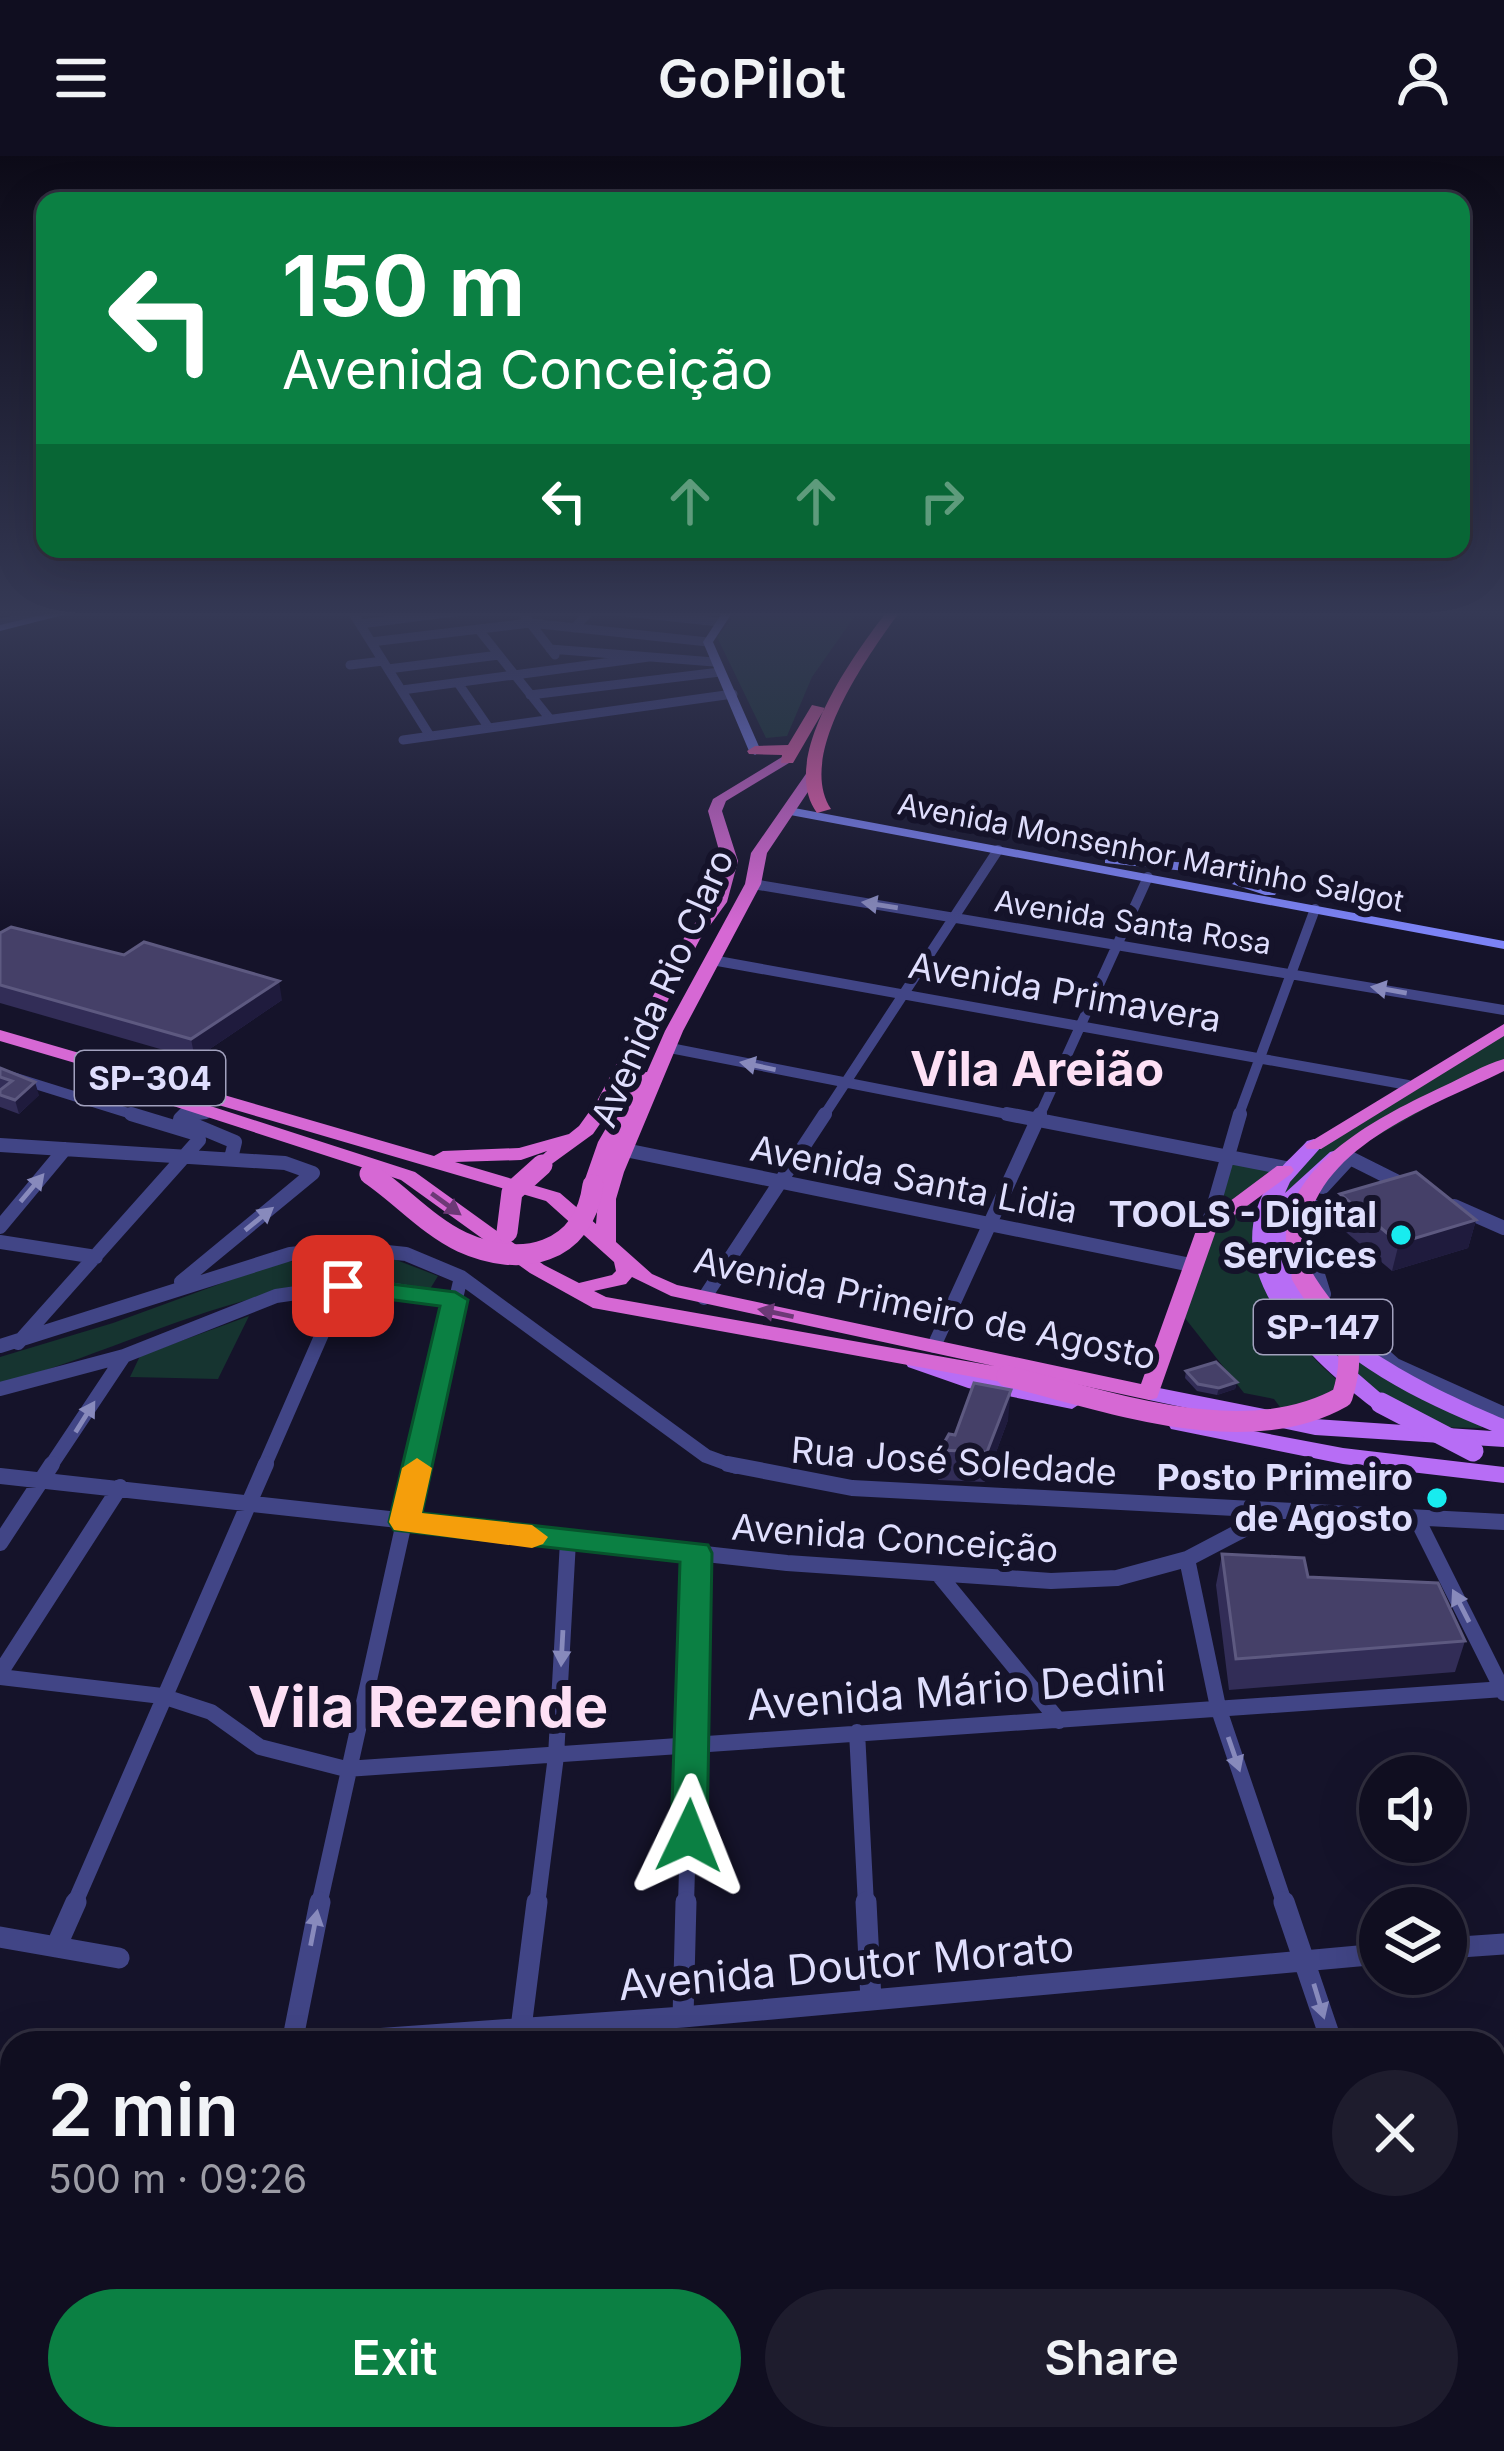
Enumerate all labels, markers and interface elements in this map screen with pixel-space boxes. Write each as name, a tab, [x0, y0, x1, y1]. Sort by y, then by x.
icon: menu	[48, 45, 114, 111]
icon: person	[1390, 45, 1456, 111]
text: GoPilot	[658, 46, 846, 111]
text: 150 m	[282, 235, 525, 336]
icon: left	[84, 240, 240, 396]
text: Avenida Conceição	[282, 337, 773, 402]
icon: left	[531, 468, 597, 534]
icon: ahead	[657, 468, 723, 534]
icon: ahead	[783, 468, 849, 534]
icon: right	[909, 468, 975, 534]
street label: Avenida Monsenhor Martinho Salgot	[895, 785, 1407, 919]
street label: Avenida Rio Claro	[581, 843, 743, 1133]
street label: Avenida Santa Rosa	[992, 882, 1274, 962]
one-way arrow	[860, 895, 898, 913]
street label: Avenida Primavera	[905, 943, 1225, 1041]
one-way arrow	[1369, 980, 1407, 998]
district label: Vila Areião	[910, 1039, 1164, 1098]
road number: SP-304	[75, 1051, 225, 1105]
one-way arrow	[739, 1056, 777, 1075]
street label: Avenida Santa Lidia	[747, 1126, 1081, 1232]
one-way arrow	[19, 1173, 45, 1203]
one-way arrow	[430, 1192, 462, 1215]
place label: TOOLS - Digital Services	[1109, 1192, 1377, 1277]
one-way arrow	[243, 1207, 274, 1233]
marker: TOOLS - Digital Services	[1388, 1222, 1414, 1248]
pin	[292, 1235, 394, 1337]
street label: Avenida Primeiro de Agosto	[690, 1238, 1160, 1378]
icon: arrive	[310, 1253, 376, 1319]
road number: SP-147	[1254, 1300, 1392, 1354]
one-way arrow	[756, 1303, 794, 1322]
one-way arrow	[74, 1401, 96, 1434]
street label: Rua José Soledade	[789, 1428, 1119, 1494]
place label: Posto Primeiro de Agosto	[1156, 1455, 1413, 1540]
marker: Posto Primeiro de Agosto	[1424, 1485, 1450, 1511]
street label: Avenida Conceição	[730, 1505, 1060, 1571]
one-way arrow	[1451, 1589, 1471, 1624]
one-way arrow	[553, 1630, 572, 1667]
street label: Avenida Mário Dedini	[745, 1650, 1167, 1730]
district label: Vila Rezende	[248, 1672, 608, 1741]
one-way arrow	[1226, 1736, 1244, 1772]
map controls	[1359, 1755, 1467, 1995]
button: sound	[1359, 1755, 1467, 1863]
position arrow	[626, 1773, 752, 1899]
button: layers	[1359, 1887, 1467, 1995]
one-way arrow	[306, 1909, 325, 1947]
street label: Avenida Doutor Morato	[616, 1920, 1076, 2010]
one-way arrow	[1311, 1983, 1329, 2020]
text: 2 min	[48, 2066, 239, 2153]
button: close	[1332, 2070, 1458, 2196]
text: 500 m · 09:26	[48, 2155, 307, 2202]
button: Exit	[48, 2289, 741, 2427]
button: Share	[765, 2289, 1458, 2427]

